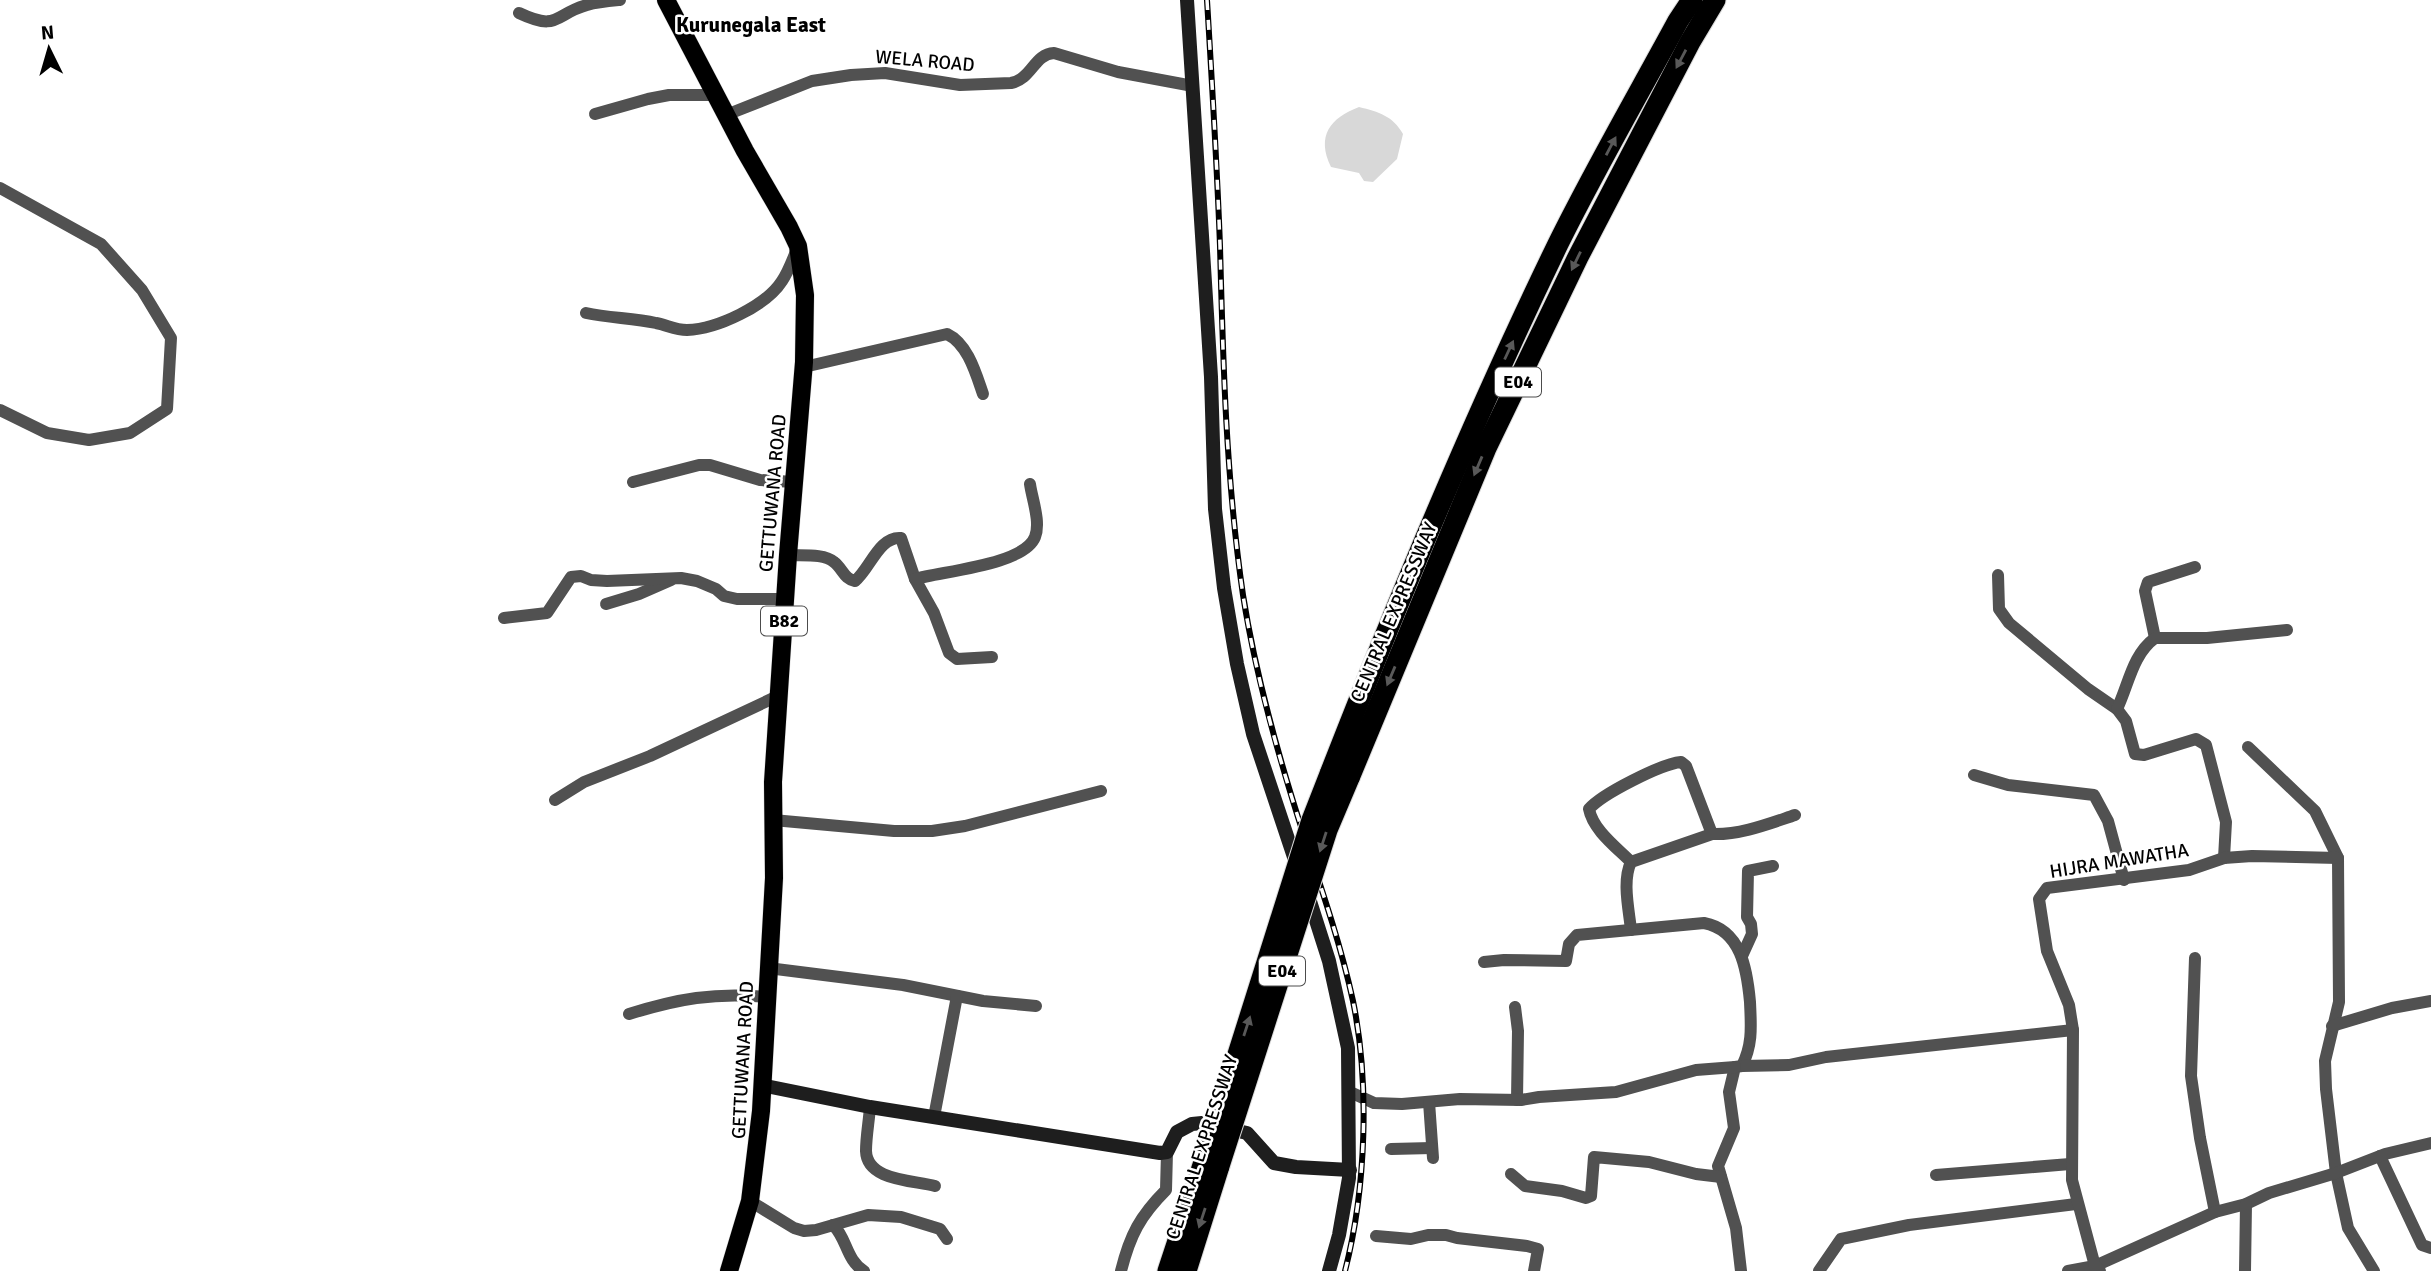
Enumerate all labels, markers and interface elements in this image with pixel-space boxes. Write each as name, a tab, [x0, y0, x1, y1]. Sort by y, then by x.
district label: Kurunegala East	[676, 12, 826, 38]
north arrow	[14, 14, 84, 84]
text: N	[40, 21, 55, 46]
street label: WELA ROAD	[874, 45, 976, 77]
one-way arrow	[1676, 49, 1687, 69]
one-way arrow	[1605, 137, 1617, 156]
one-way arrow	[1570, 251, 1582, 271]
one-way arrow	[1504, 340, 1515, 360]
road number: E04	[1495, 368, 1541, 396]
street label: GETTUWANA ROAD	[754, 413, 792, 573]
one-way arrow	[1473, 456, 1484, 477]
street label: CENTRAL EXPRESSWAY	[1345, 519, 1443, 706]
road number: B82	[761, 606, 807, 636]
one-way arrow	[1385, 666, 1396, 687]
one-way arrow	[1318, 831, 1328, 852]
street label: HIJRA MAWATHA	[2048, 838, 2191, 884]
road number: E04	[1259, 956, 1305, 986]
street label: GETTUWANA ROAD	[727, 980, 759, 1140]
one-way arrow	[1242, 1016, 1253, 1037]
street label: CENTRAL EXPRESSWAY	[1161, 1052, 1243, 1243]
one-way arrow	[1197, 1208, 1207, 1229]

